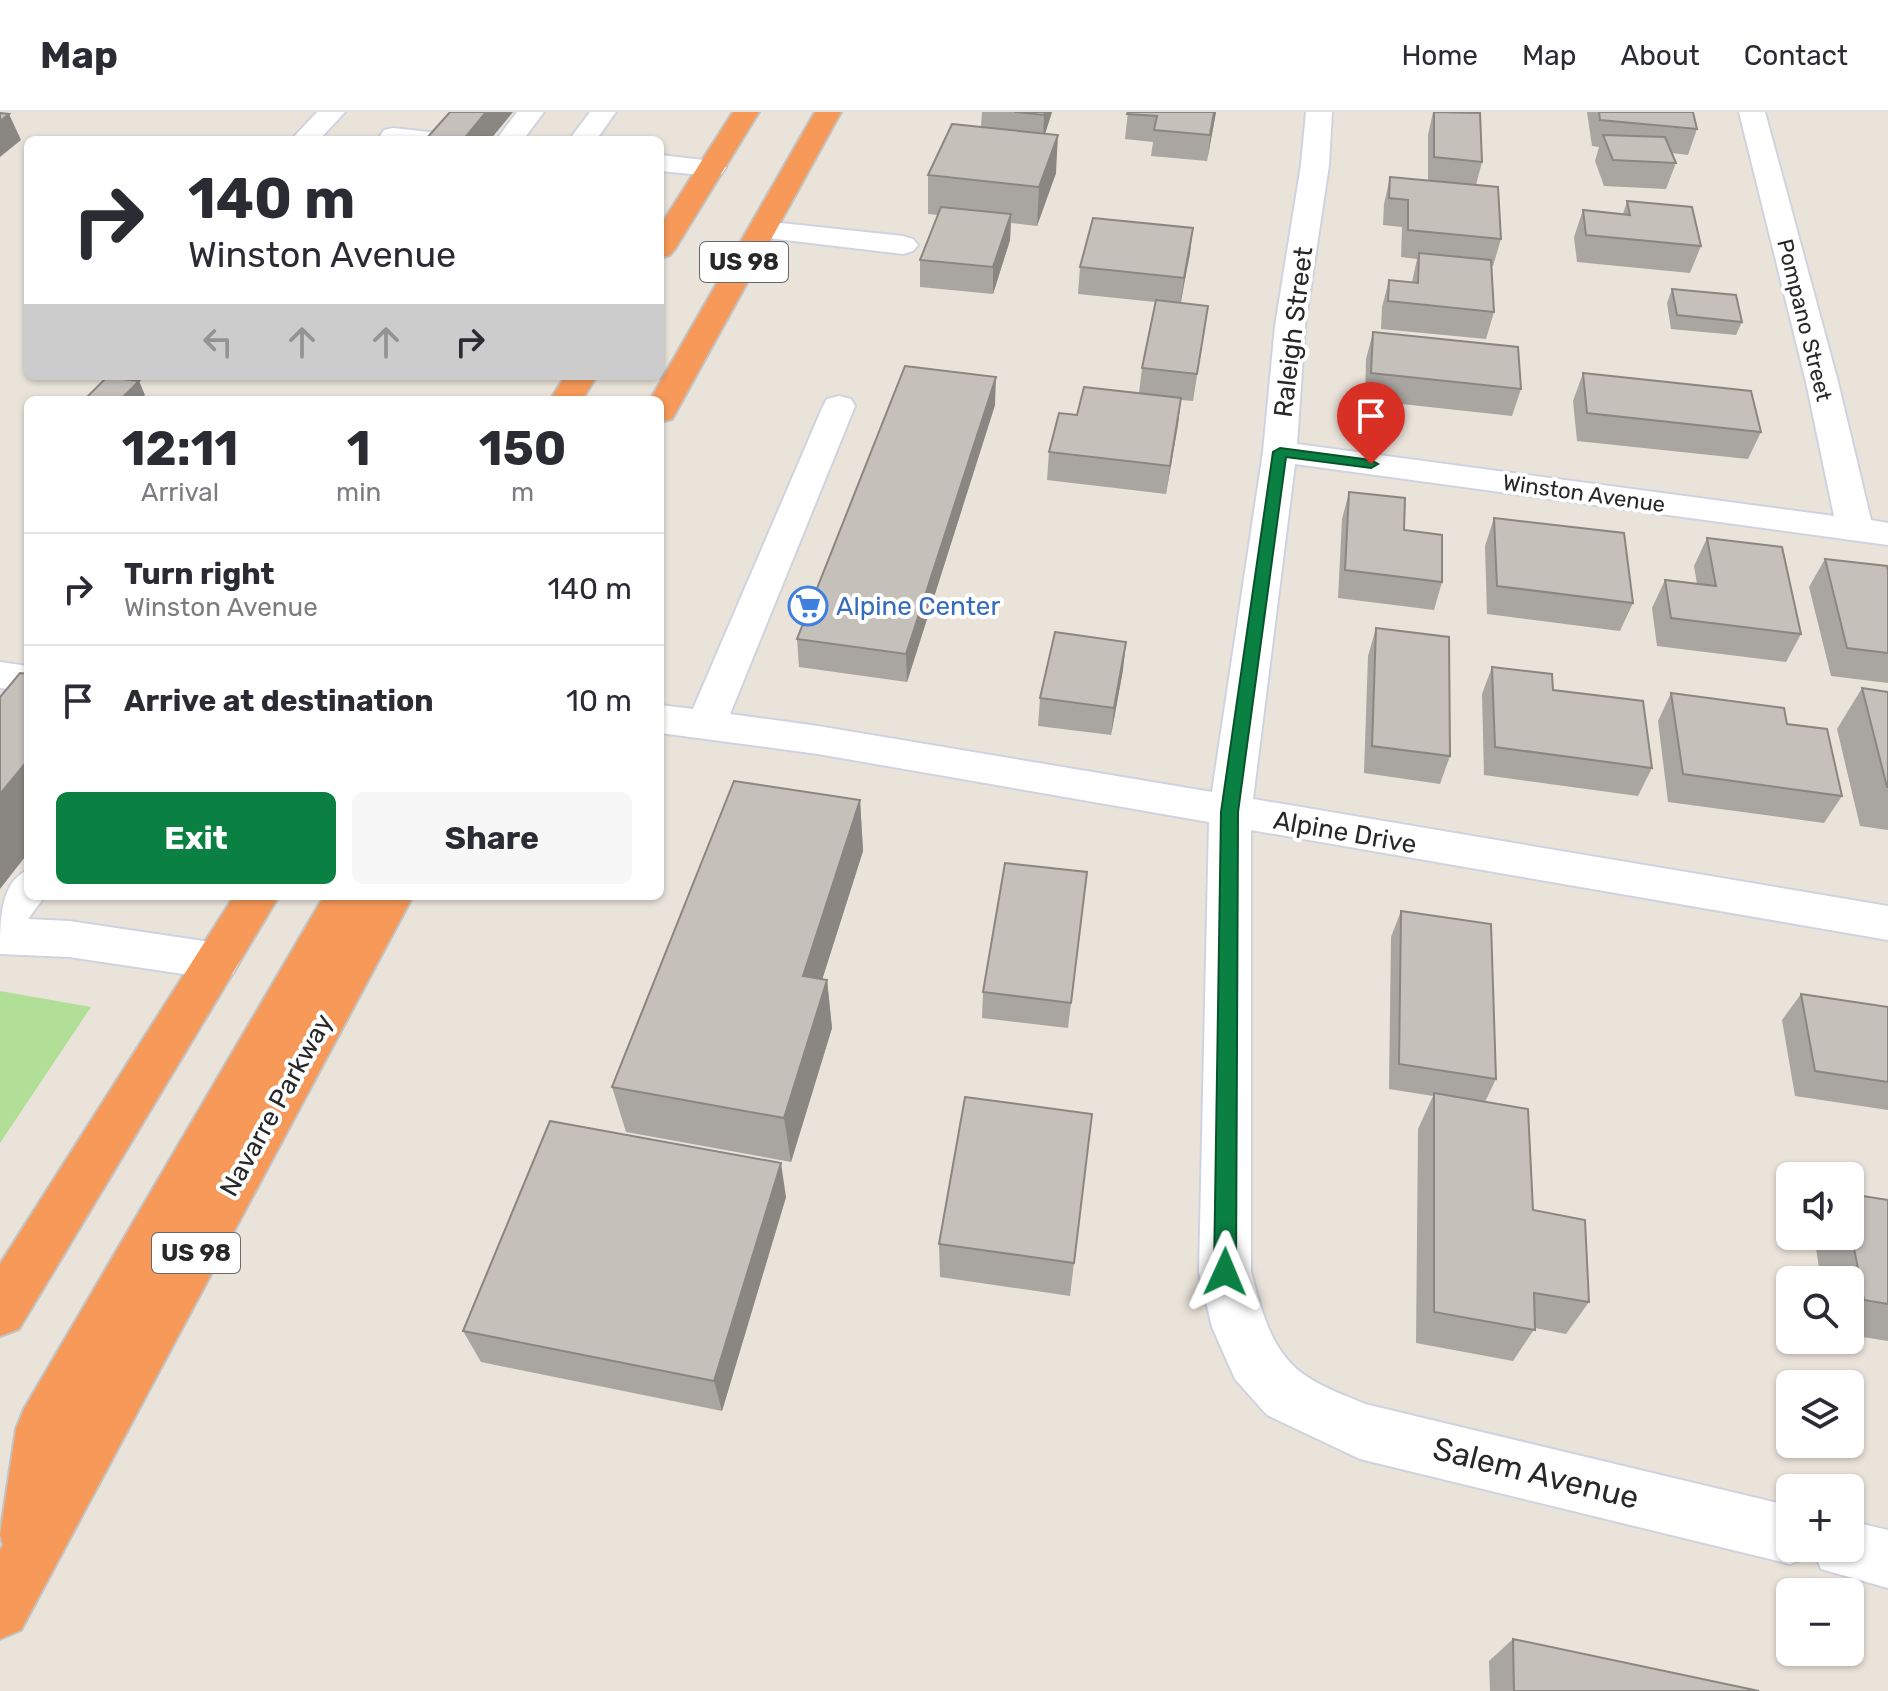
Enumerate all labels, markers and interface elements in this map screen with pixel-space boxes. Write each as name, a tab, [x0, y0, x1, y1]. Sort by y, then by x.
text: Map	[40, 32, 118, 78]
text: Home	[1401, 39, 1478, 72]
text: Map	[1522, 39, 1576, 72]
text: About	[1620, 39, 1700, 72]
text: Contact	[1744, 39, 1848, 72]
text: 140 m	[188, 166, 355, 232]
icon: right	[56, 168, 160, 272]
text: Winston Avenue	[188, 233, 456, 276]
street label: Pompano Street	[1771, 236, 1838, 404]
road number: US 98	[700, 242, 788, 282]
street label: Raleigh Street	[1268, 245, 1319, 419]
icon: left	[196, 320, 240, 364]
icon: ahead	[280, 320, 324, 364]
icon: ahead	[364, 320, 408, 364]
icon: right	[448, 320, 492, 364]
pin	[1337, 382, 1405, 464]
icon: arrive	[1349, 394, 1393, 438]
text: 12:11	[122, 420, 238, 477]
text: 1	[347, 420, 371, 477]
text: 150	[479, 420, 566, 477]
street label: Winston Avenue	[1501, 469, 1667, 518]
text: Arrival	[141, 477, 219, 508]
text: min	[336, 477, 381, 508]
text: m	[511, 477, 534, 508]
text: Turn right	[124, 556, 275, 592]
icon: right	[56, 567, 100, 611]
text: 140 m	[547, 571, 632, 607]
supermarket icon: Alpine Center	[787, 585, 829, 627]
place label: Alpine Center	[836, 591, 1000, 622]
text: Winston Avenue	[124, 592, 318, 623]
icon: arrive	[56, 679, 100, 723]
text: Arrive at destination	[124, 683, 434, 719]
text: 10 m	[566, 683, 632, 719]
button: Exit	[56, 792, 336, 884]
button: Share	[352, 792, 632, 884]
street label: Alpine Drive	[1271, 805, 1419, 860]
street label: Navarre Parkway	[213, 1009, 339, 1202]
map controls	[1776, 1162, 1864, 1666]
button: sound	[1776, 1162, 1864, 1250]
position arrow	[1183, 1230, 1267, 1314]
road number: US 98	[152, 1233, 240, 1273]
button: search	[1776, 1266, 1864, 1354]
button: layers	[1776, 1370, 1864, 1458]
street label: Salem Avenue	[1429, 1429, 1643, 1517]
button: +	[1776, 1474, 1864, 1562]
button: −	[1776, 1578, 1864, 1666]

